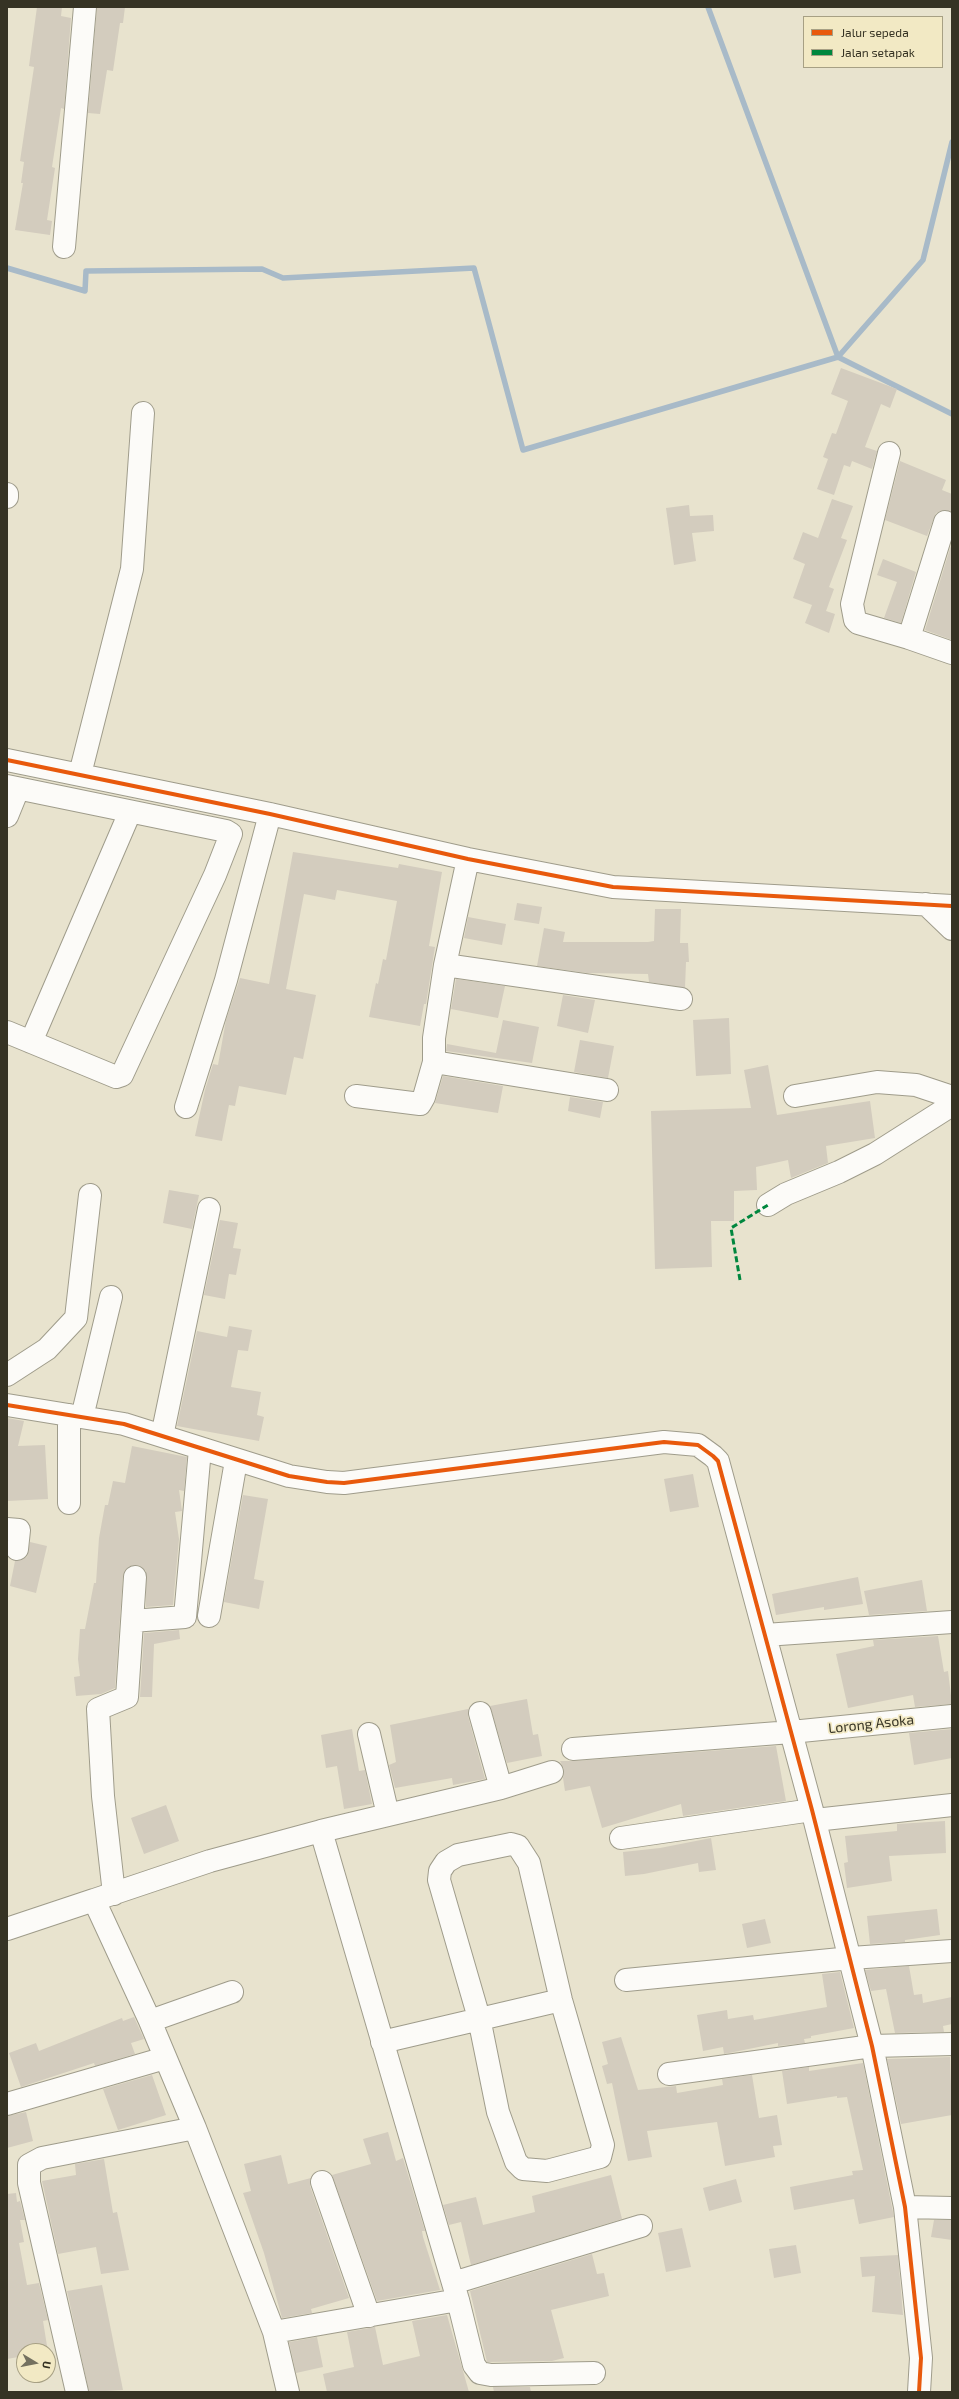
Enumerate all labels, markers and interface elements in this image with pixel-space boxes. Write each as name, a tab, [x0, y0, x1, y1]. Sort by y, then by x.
legend	[803, 16, 943, 68]
text: Jalur sepeda	[841, 25, 909, 39]
text: Jalan setapak	[841, 45, 915, 59]
street label: Lorong Asoka	[827, 1711, 915, 1737]
north arrow	[16, 2343, 56, 2383]
text: U	[40, 2360, 54, 2370]

